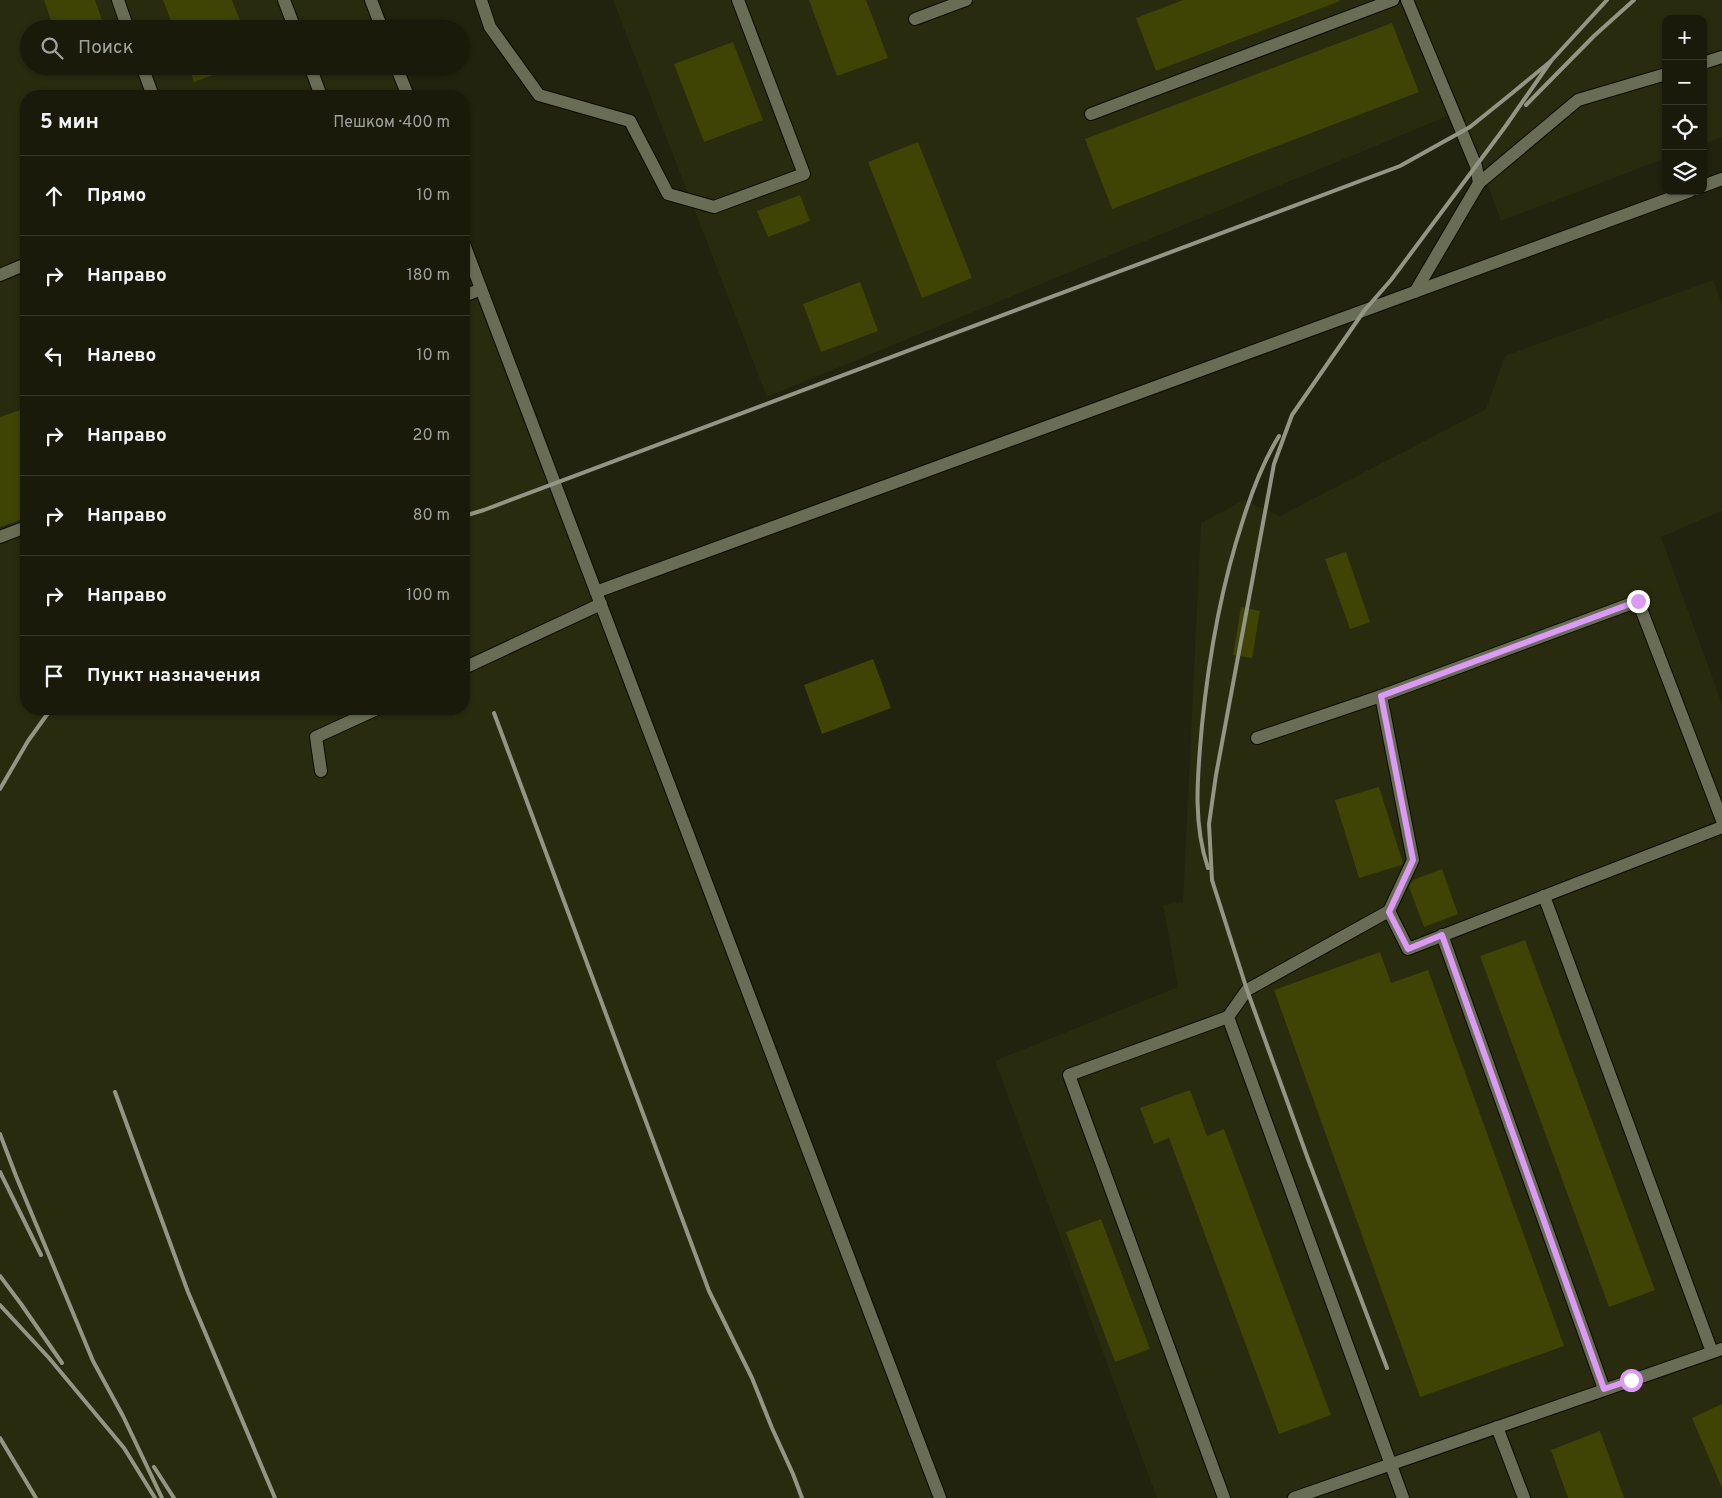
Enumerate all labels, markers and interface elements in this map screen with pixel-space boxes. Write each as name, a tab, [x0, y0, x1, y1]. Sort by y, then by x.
map controls	[1662, 15, 1707, 195]
button: +	[1662, 15, 1707, 60]
search box	[20, 20, 470, 75]
icon: search	[38, 34, 66, 62]
text: Поиск	[78, 36, 134, 60]
button: −	[1662, 60, 1707, 105]
button: locate	[1662, 105, 1707, 150]
text: 5 мин	[40, 109, 99, 136]
text: Пешком · 400 m	[333, 113, 450, 133]
button: layers	[1662, 150, 1707, 195]
icon: ahead	[40, 182, 68, 210]
text: Прямо	[87, 184, 146, 208]
text: 10 m	[416, 186, 450, 206]
icon: right	[40, 262, 68, 290]
text: Направо	[87, 264, 167, 288]
text: 180 m	[407, 266, 450, 286]
icon: left	[40, 342, 68, 370]
text: Налево	[87, 344, 156, 368]
text: 10 m	[416, 346, 450, 366]
icon: right	[40, 422, 68, 450]
text: Направо	[87, 424, 167, 448]
text: 20 m	[413, 426, 450, 446]
icon: right	[40, 502, 68, 530]
text: Направо	[87, 504, 167, 528]
text: 80 m	[413, 506, 450, 526]
icon: right	[40, 582, 68, 610]
text: Направо	[87, 584, 167, 608]
text: 100 m	[406, 586, 450, 606]
route end	[1627, 590, 1650, 613]
icon: arrive	[40, 662, 68, 690]
text: Пункт назначения	[87, 664, 261, 688]
route start	[1620, 1369, 1643, 1392]

